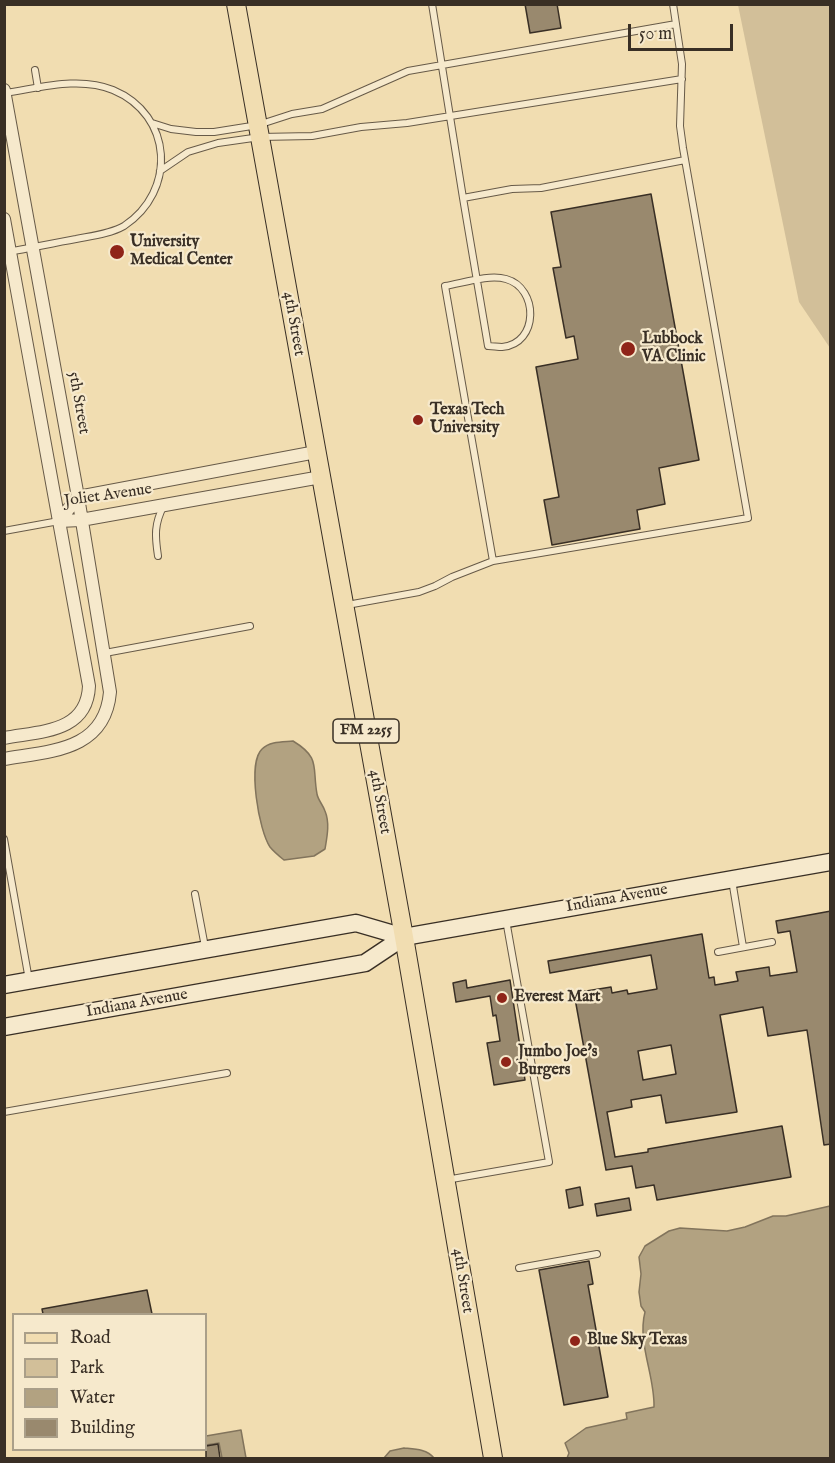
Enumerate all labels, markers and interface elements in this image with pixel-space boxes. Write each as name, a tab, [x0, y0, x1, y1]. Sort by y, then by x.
scale bar	[631, 12, 736, 50]
text: 50 m	[639, 23, 672, 46]
place label: University Medical Center	[130, 233, 233, 271]
marker: University Medical Center	[108, 243, 126, 261]
street label: 4th Street	[278, 290, 308, 358]
place label: Lubbock VA Clinic	[642, 330, 706, 368]
marker: Lubbock VA Clinic	[619, 340, 637, 358]
street label: 5th Street	[63, 370, 93, 436]
place label: Texas Tech University	[430, 401, 504, 439]
marker: Texas Tech University	[411, 413, 425, 427]
street label: Joliet Avenue	[63, 480, 153, 512]
road number: FM 2255	[333, 719, 399, 743]
street label: 4th Street	[364, 768, 394, 836]
street label: Indiana Avenue	[565, 881, 669, 917]
street label: Indiana Avenue	[85, 986, 189, 1022]
place label: Everest Mart	[514, 988, 600, 1008]
marker: Everest Mart	[495, 991, 509, 1005]
place label: Jumbo Joe's Burgers	[518, 1043, 597, 1081]
marker: Jumbo Joe's Burgers	[499, 1055, 513, 1069]
street label: 4th Street	[447, 1247, 477, 1315]
legend	[12, 1313, 207, 1451]
text: Road	[70, 1327, 111, 1350]
place label: Blue Sky Texas	[587, 1331, 687, 1351]
marker: Blue Sky Texas	[568, 1334, 582, 1348]
text: Park	[70, 1357, 104, 1380]
text: Water	[70, 1387, 115, 1410]
text: Building	[70, 1417, 135, 1440]

